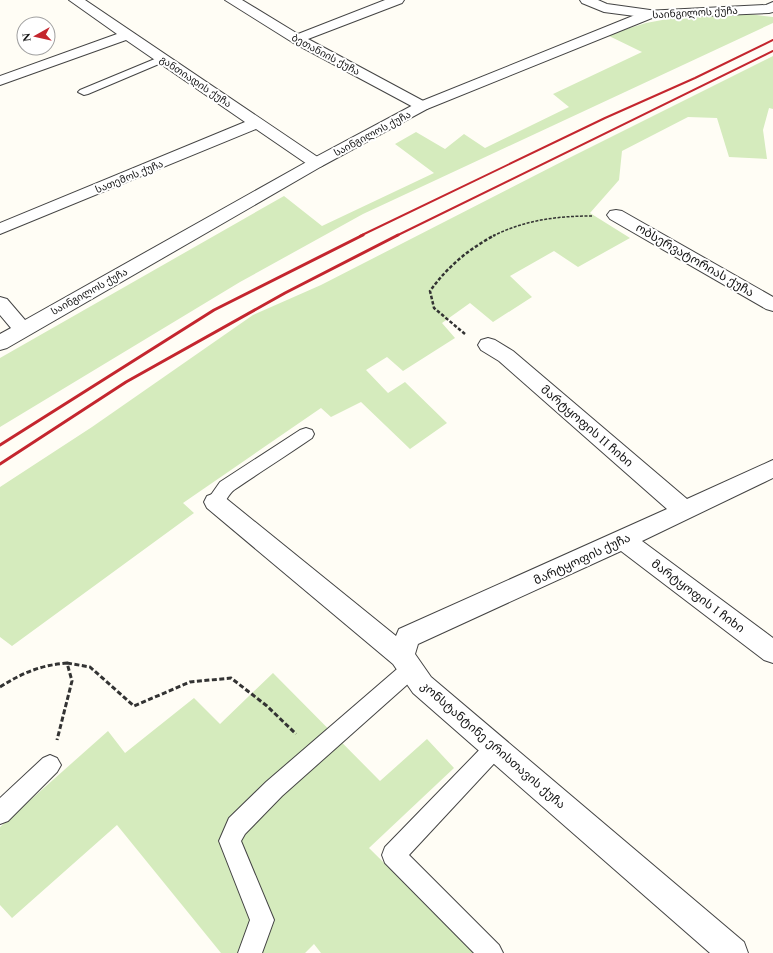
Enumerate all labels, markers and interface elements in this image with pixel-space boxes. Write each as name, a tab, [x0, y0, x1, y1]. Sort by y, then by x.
street label: საინგილოს ქუჩა	[652, 3, 738, 23]
north arrow	[16, 16, 56, 56]
street label: ბეთანიის ქუჩა	[288, 30, 363, 80]
text: N	[18, 32, 36, 43]
street label: განთიადის ქუჩა	[156, 52, 235, 112]
street label: საინგილოს ქუჩა	[331, 107, 414, 161]
street label: სათემოს ქუჩა	[93, 156, 166, 198]
street label: ობსერვატორიას ქუჩა	[632, 219, 758, 302]
street label: საინგილოს ქუჩა	[48, 264, 131, 320]
street label: მარტყოფის II ჩიხი	[536, 381, 637, 472]
street label: მარტყოფის ქუჩა	[531, 529, 634, 590]
street label: მარტყოფის I ჩიხი	[647, 555, 749, 638]
street label: კონსტანტინე ერისთავის ქუჩა	[416, 677, 570, 814]

